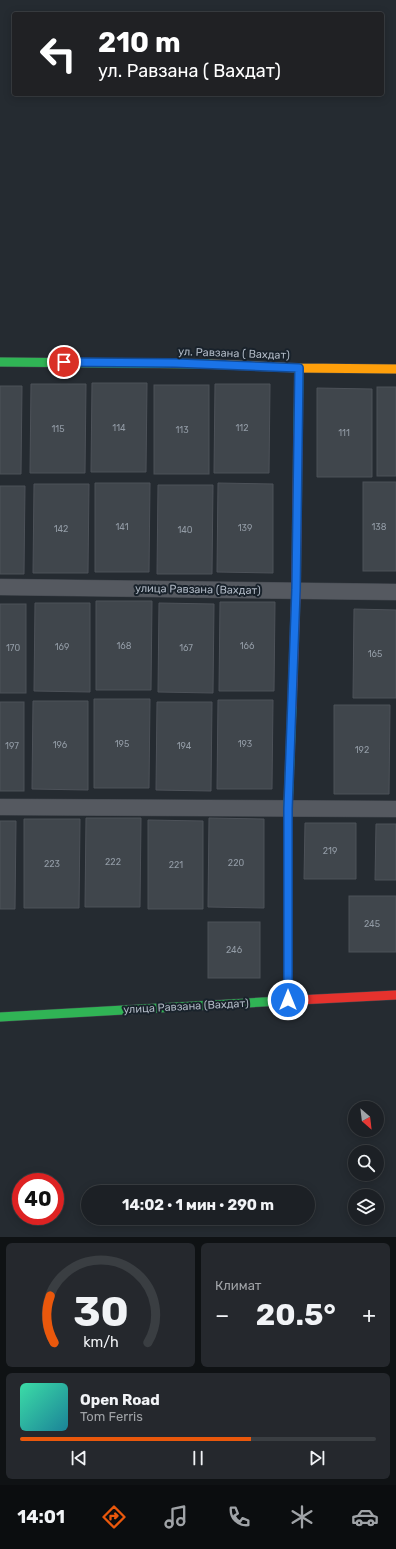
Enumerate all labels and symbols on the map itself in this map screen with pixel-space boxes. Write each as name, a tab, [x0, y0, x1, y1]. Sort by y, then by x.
pin	[47, 345, 81, 379]
street label: ул. Равзана ( Вахдат)	[178, 345, 290, 362]
house number: 114	[112, 423, 126, 433]
house number: 112	[236, 423, 249, 433]
house number: 115	[51, 424, 65, 434]
house number: 113	[175, 425, 189, 435]
house number: 111	[338, 428, 350, 438]
house number: 141	[115, 522, 129, 532]
house number: 138	[372, 522, 387, 532]
house number: 139	[238, 523, 252, 533]
house number: 142	[54, 524, 68, 534]
house number: 140	[177, 525, 193, 535]
street label: улица Равзана (Вахдат)	[135, 582, 261, 597]
house number: 168	[116, 641, 132, 651]
house number: 166	[240, 641, 255, 651]
house number: 169	[55, 642, 69, 652]
house number: 170	[6, 643, 20, 653]
house number: 167	[179, 643, 193, 653]
house number: 165	[368, 649, 382, 659]
house number: 195	[115, 739, 129, 749]
house number: 193	[238, 739, 252, 749]
house number: 196	[53, 740, 68, 750]
house number: 197	[5, 741, 19, 751]
house number: 194	[177, 741, 192, 751]
house number: 192	[355, 745, 369, 755]
house number: 219	[323, 846, 337, 856]
house number: 222	[105, 857, 121, 867]
house number: 220	[228, 858, 244, 868]
house number: 223	[44, 859, 60, 869]
house number: 221	[169, 860, 183, 870]
house number: 245	[364, 919, 380, 929]
house number: 246	[226, 945, 243, 955]
position arrow	[267, 979, 309, 1021]
street label: улица Равзана (Вахдат)	[123, 997, 249, 1016]
north arrow	[348, 1101, 384, 1137]
speed limit sign: 40	[12, 1173, 64, 1225]

